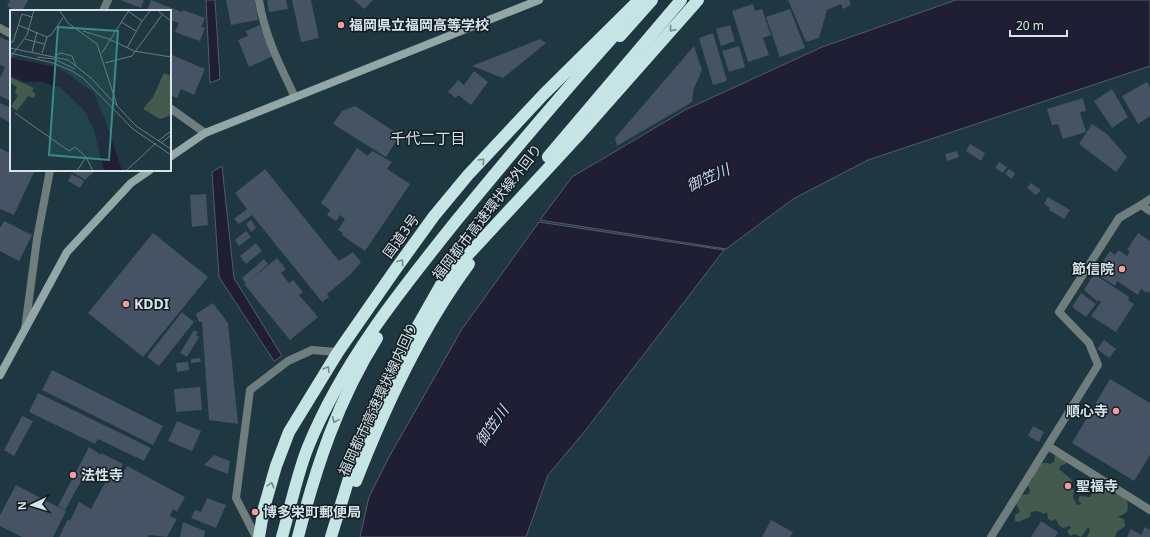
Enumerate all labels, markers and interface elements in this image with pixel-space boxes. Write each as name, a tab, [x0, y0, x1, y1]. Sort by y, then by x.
inset map	[10, 10, 171, 171]
scale bar	[1010, 12, 1067, 38]
place label: 福岡県立福岡高等学校	[349, 15, 489, 34]
text: 20 m	[1016, 17, 1044, 34]
marker: 福岡県立福岡高等学校	[336, 20, 346, 30]
one-way arrow	[670, 24, 677, 32]
district label: 千代二丁目	[390, 128, 466, 148]
street label: 福岡都市高速環状線外回り	[427, 140, 546, 284]
one-way arrow	[477, 158, 485, 166]
water label: 御笠川	[683, 158, 734, 195]
street label: 国道3号	[378, 210, 423, 262]
one-way arrow	[396, 259, 404, 266]
place label: 節信院	[1072, 259, 1114, 278]
marker: 節信院	[1117, 264, 1127, 274]
place label: KDDI	[134, 294, 169, 313]
marker: KDDI	[121, 299, 131, 309]
street label: 福岡都市高速環状線内回り	[333, 319, 422, 479]
one-way arrow	[323, 366, 330, 373]
water label: 御笠川	[470, 400, 513, 450]
place label: 順心寺	[1066, 401, 1108, 420]
marker: 順心寺	[1111, 406, 1121, 416]
one-way arrow	[332, 416, 340, 423]
place label: 法性寺	[81, 465, 123, 484]
marker: 法性寺	[68, 470, 78, 480]
place label: 聖福寺	[1076, 476, 1118, 495]
marker: 聖福寺	[1063, 481, 1073, 491]
one-way arrow	[266, 482, 275, 489]
north arrow	[12, 485, 52, 525]
text: N	[14, 501, 29, 511]
place label: 博多栄町郵便局	[263, 502, 361, 521]
marker: 博多栄町郵便局	[250, 507, 260, 517]

